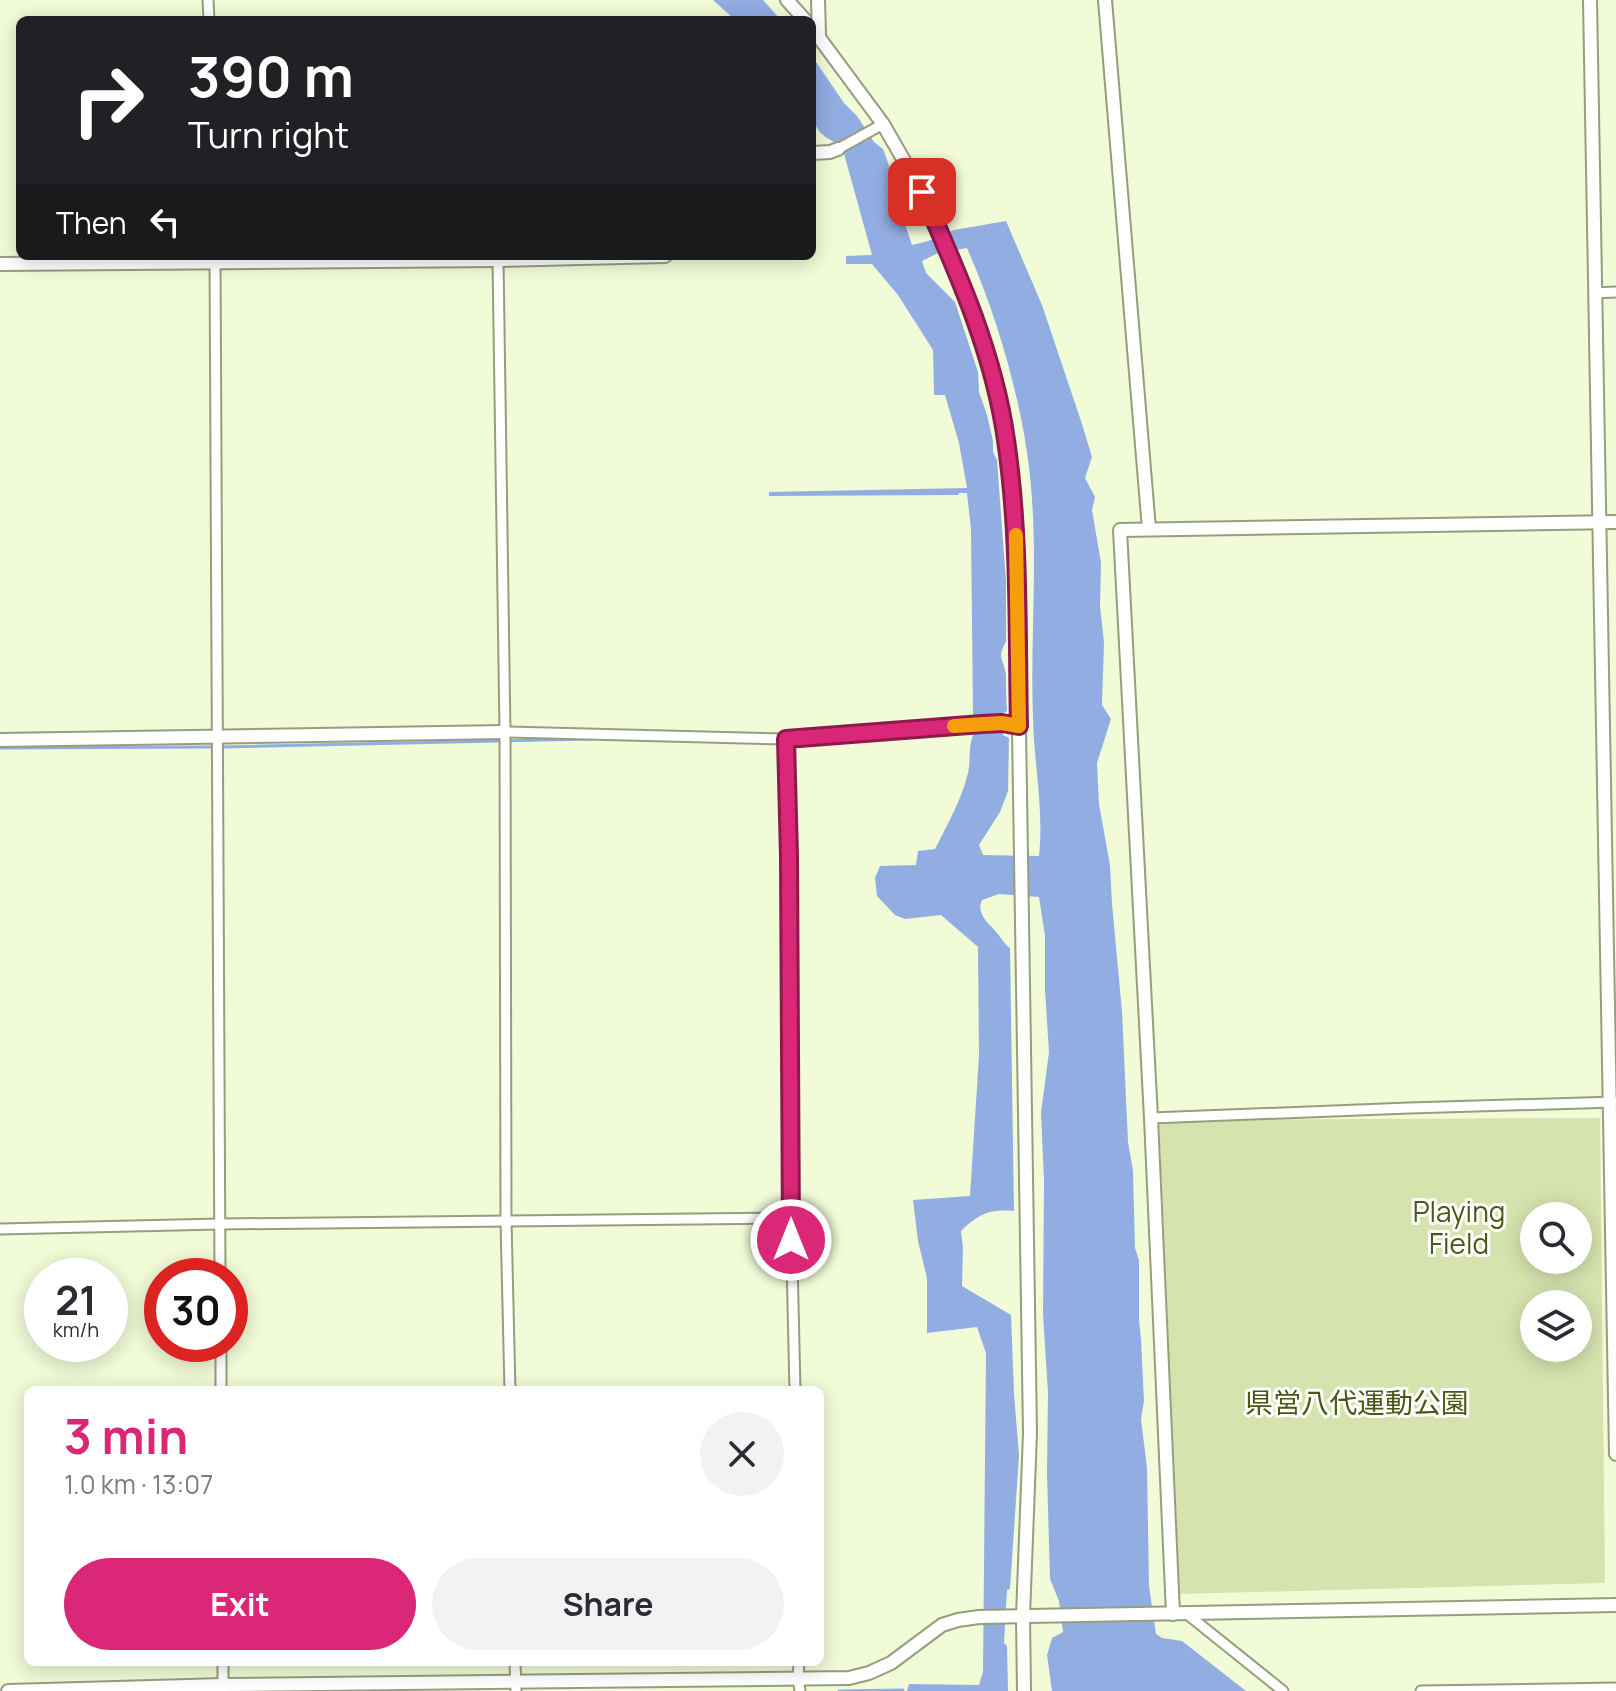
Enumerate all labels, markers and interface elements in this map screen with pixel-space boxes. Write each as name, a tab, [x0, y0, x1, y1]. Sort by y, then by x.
text: 390 m	[188, 37, 354, 114]
icon: right	[56, 48, 160, 152]
text: Turn right	[188, 110, 349, 159]
pin	[888, 158, 956, 226]
icon: arrive	[900, 170, 944, 214]
icon: left	[143, 200, 187, 244]
text: Then	[56, 202, 127, 243]
park label: Playing Field	[1413, 1192, 1505, 1262]
position arrow	[749, 1198, 833, 1282]
map controls	[1520, 1202, 1592, 1362]
button: search	[1520, 1202, 1592, 1274]
speed limit sign: 30	[144, 1258, 248, 1362]
text: 21	[55, 1272, 97, 1327]
button: layers	[1520, 1290, 1592, 1362]
text: km/h	[53, 1316, 99, 1343]
park label: 県営八代運動公園	[1245, 1383, 1469, 1421]
text: 3 min	[64, 1403, 188, 1468]
button: close	[700, 1412, 784, 1496]
text: 1.0 km · 13:07	[64, 1466, 213, 1502]
button: Exit	[64, 1558, 416, 1650]
button: Share	[432, 1558, 784, 1650]

